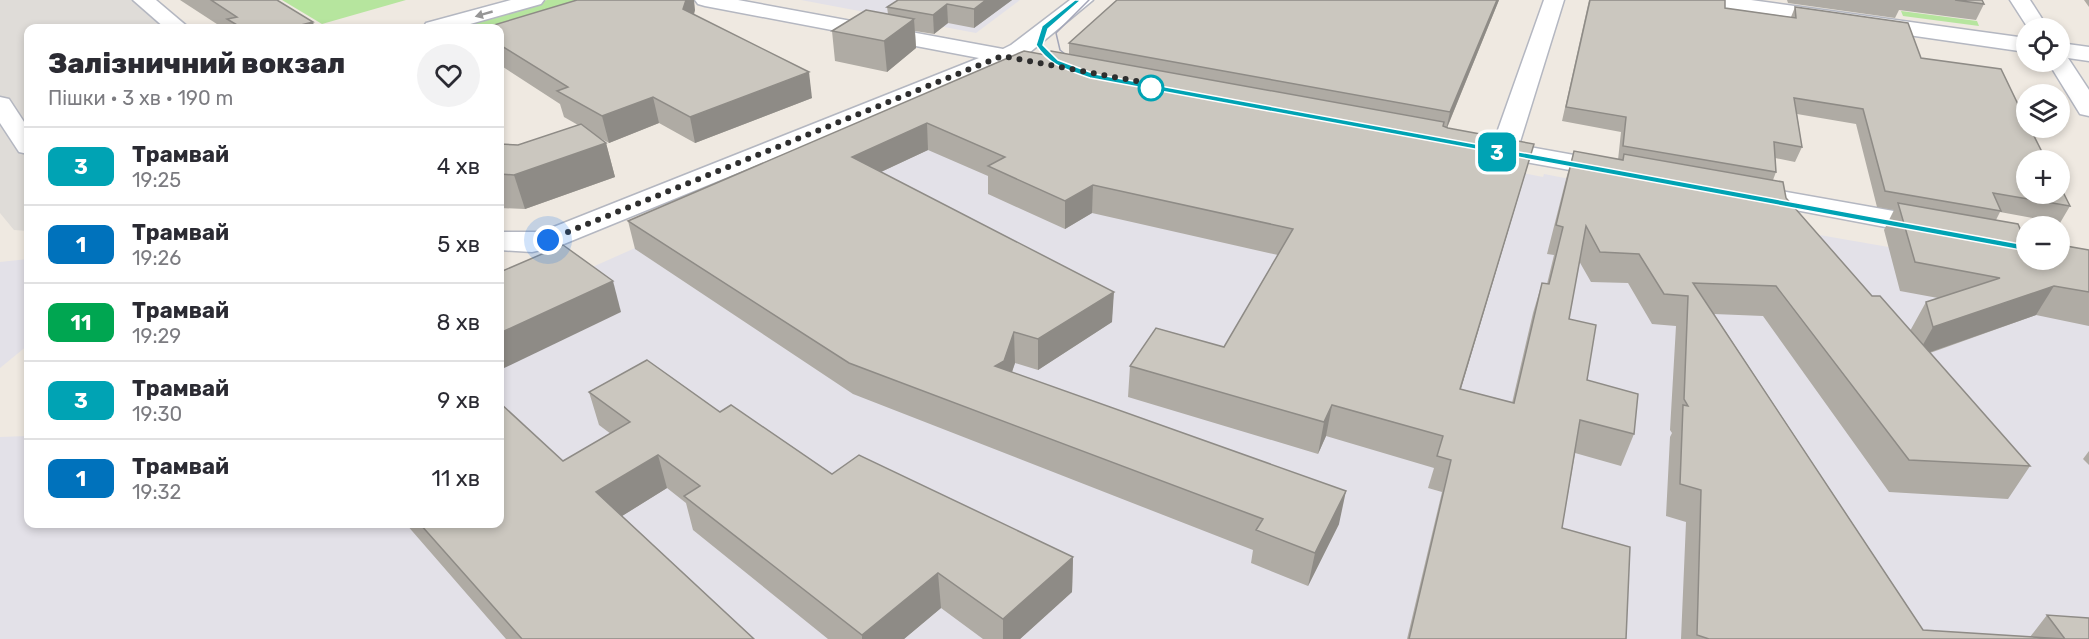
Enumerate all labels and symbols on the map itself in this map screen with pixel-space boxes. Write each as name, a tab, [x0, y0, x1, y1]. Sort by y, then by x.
one-way arrow	[475, 10, 493, 19]
unlabelled marker	[1138, 75, 1164, 101]
line badge: 3	[1478, 132, 1516, 172]
your location	[533, 225, 563, 255]

